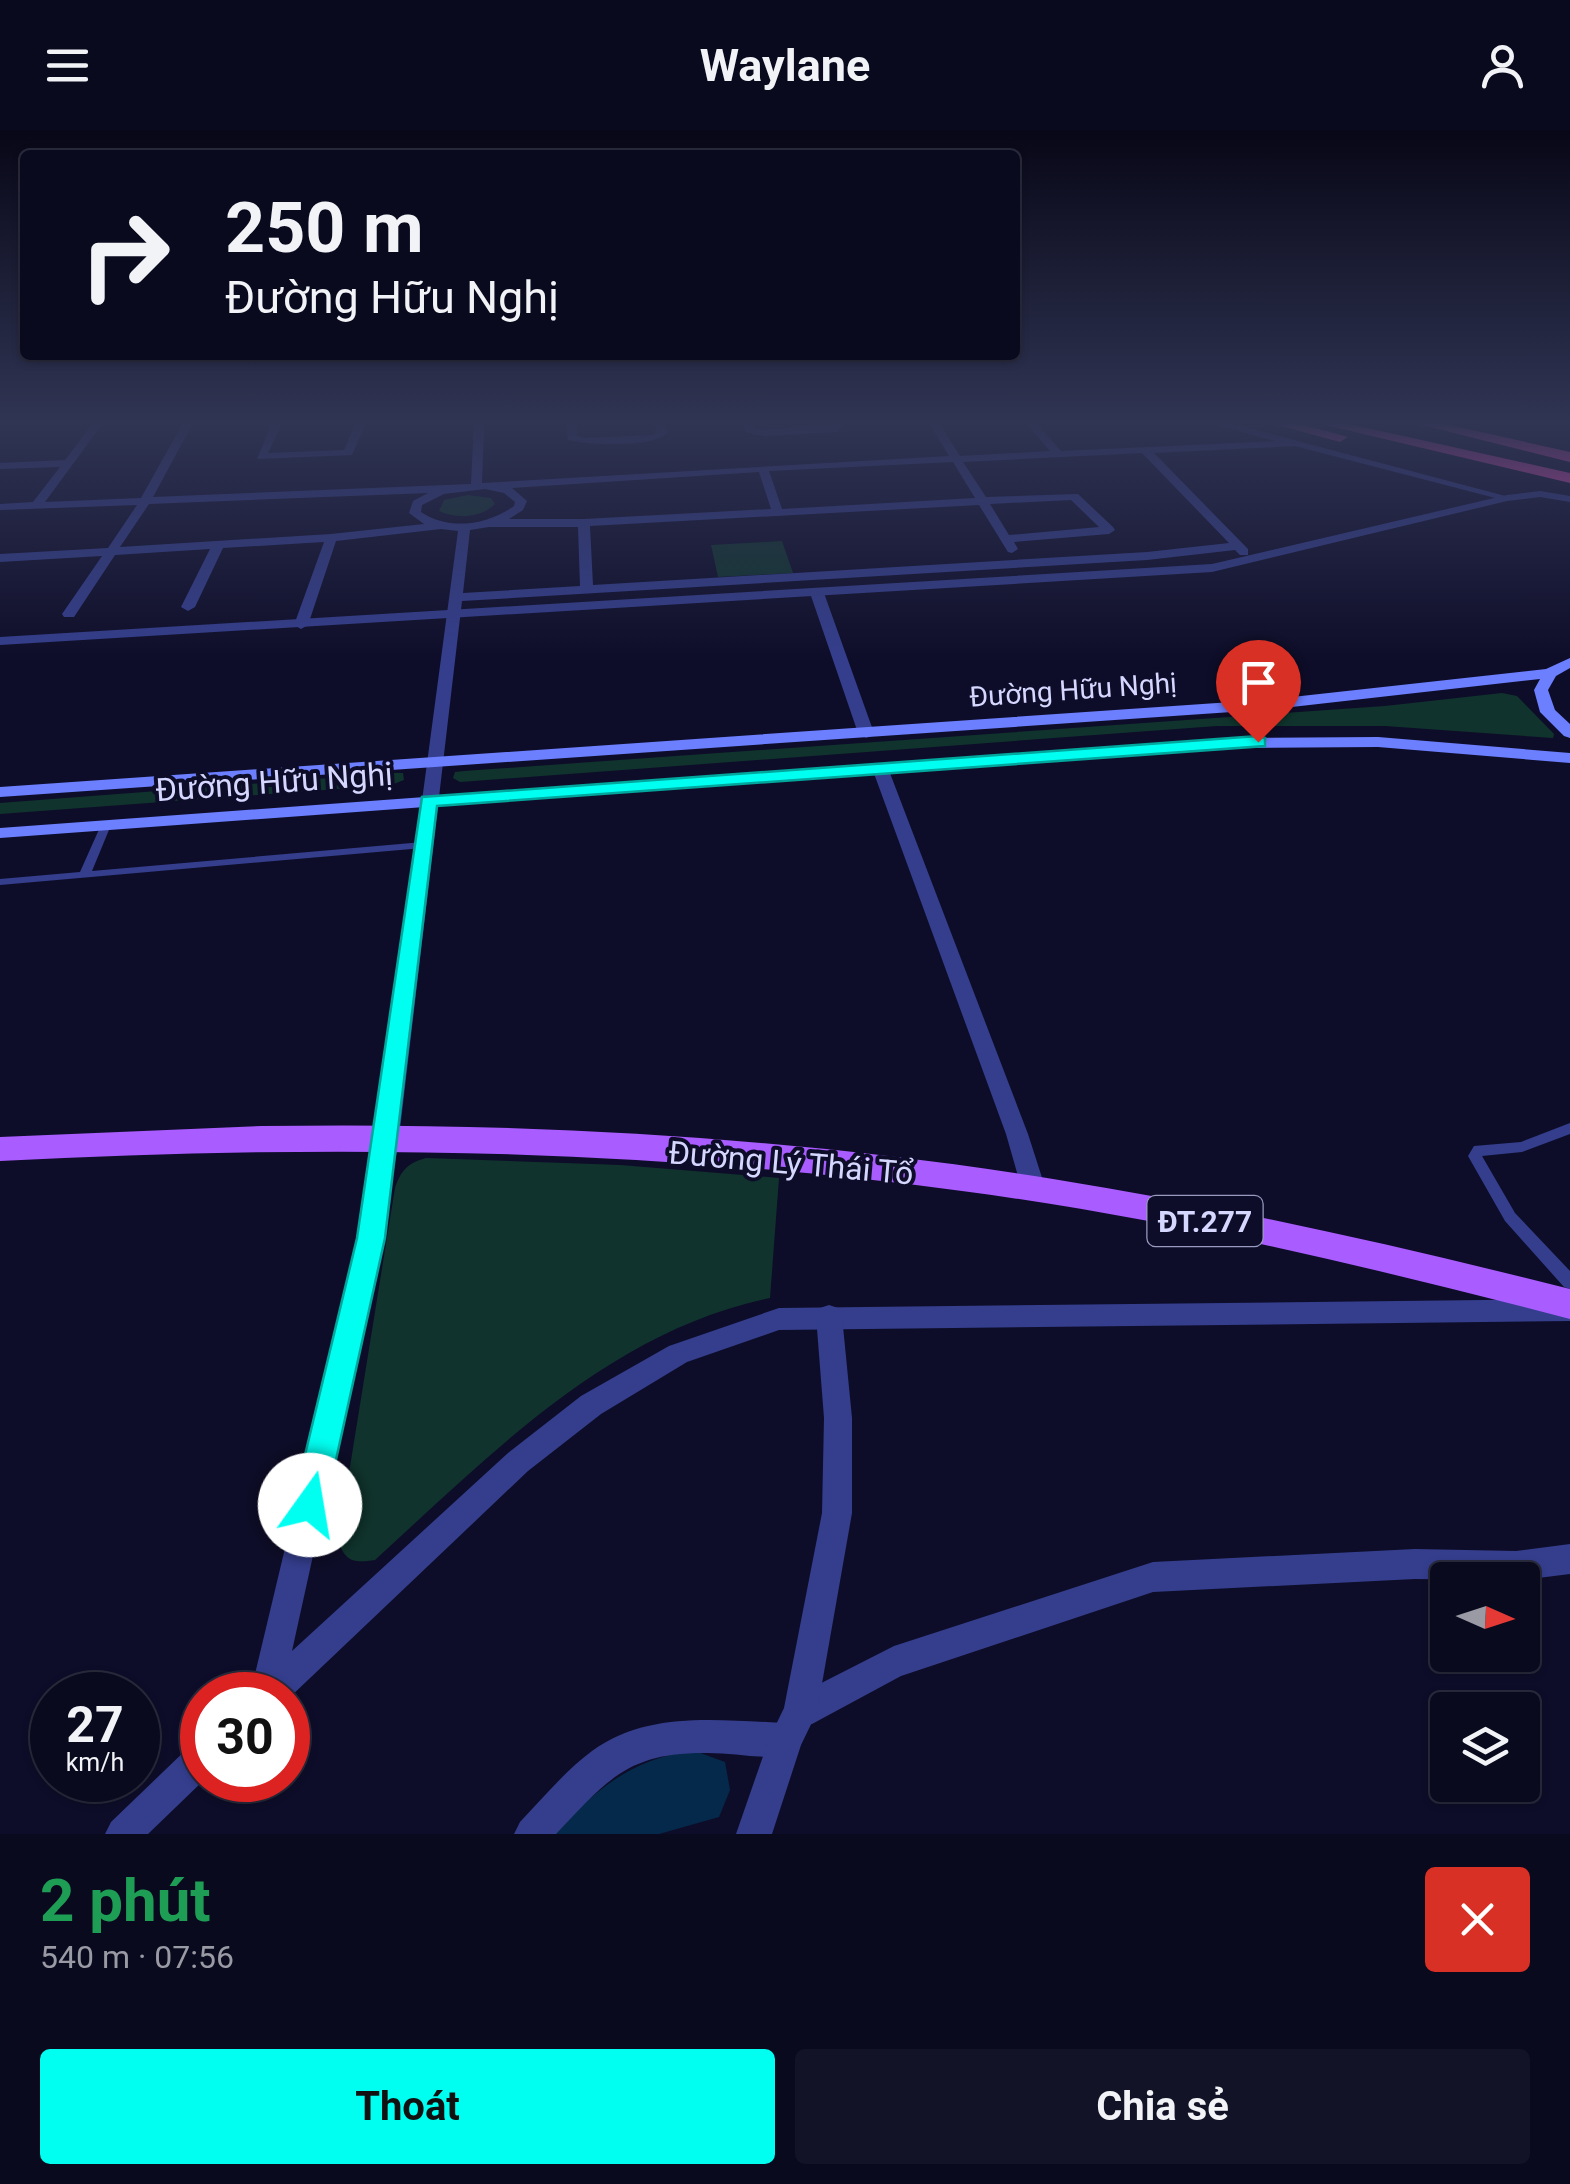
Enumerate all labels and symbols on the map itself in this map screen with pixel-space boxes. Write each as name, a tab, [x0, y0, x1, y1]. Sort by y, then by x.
pin	[1216, 640, 1301, 743]
street label: Đường Hữu Nghị	[968, 666, 1178, 714]
street label: Đường Hữu Nghị	[154, 755, 394, 809]
street label: Đường Lý Thái Tổ	[667, 1133, 915, 1193]
road number: ĐT.277	[1148, 1196, 1262, 1246]
position arrow	[258, 1453, 362, 1557]
north arrow	[1430, 1562, 1540, 1672]
speed limit sign: 30	[180, 1672, 310, 1802]

